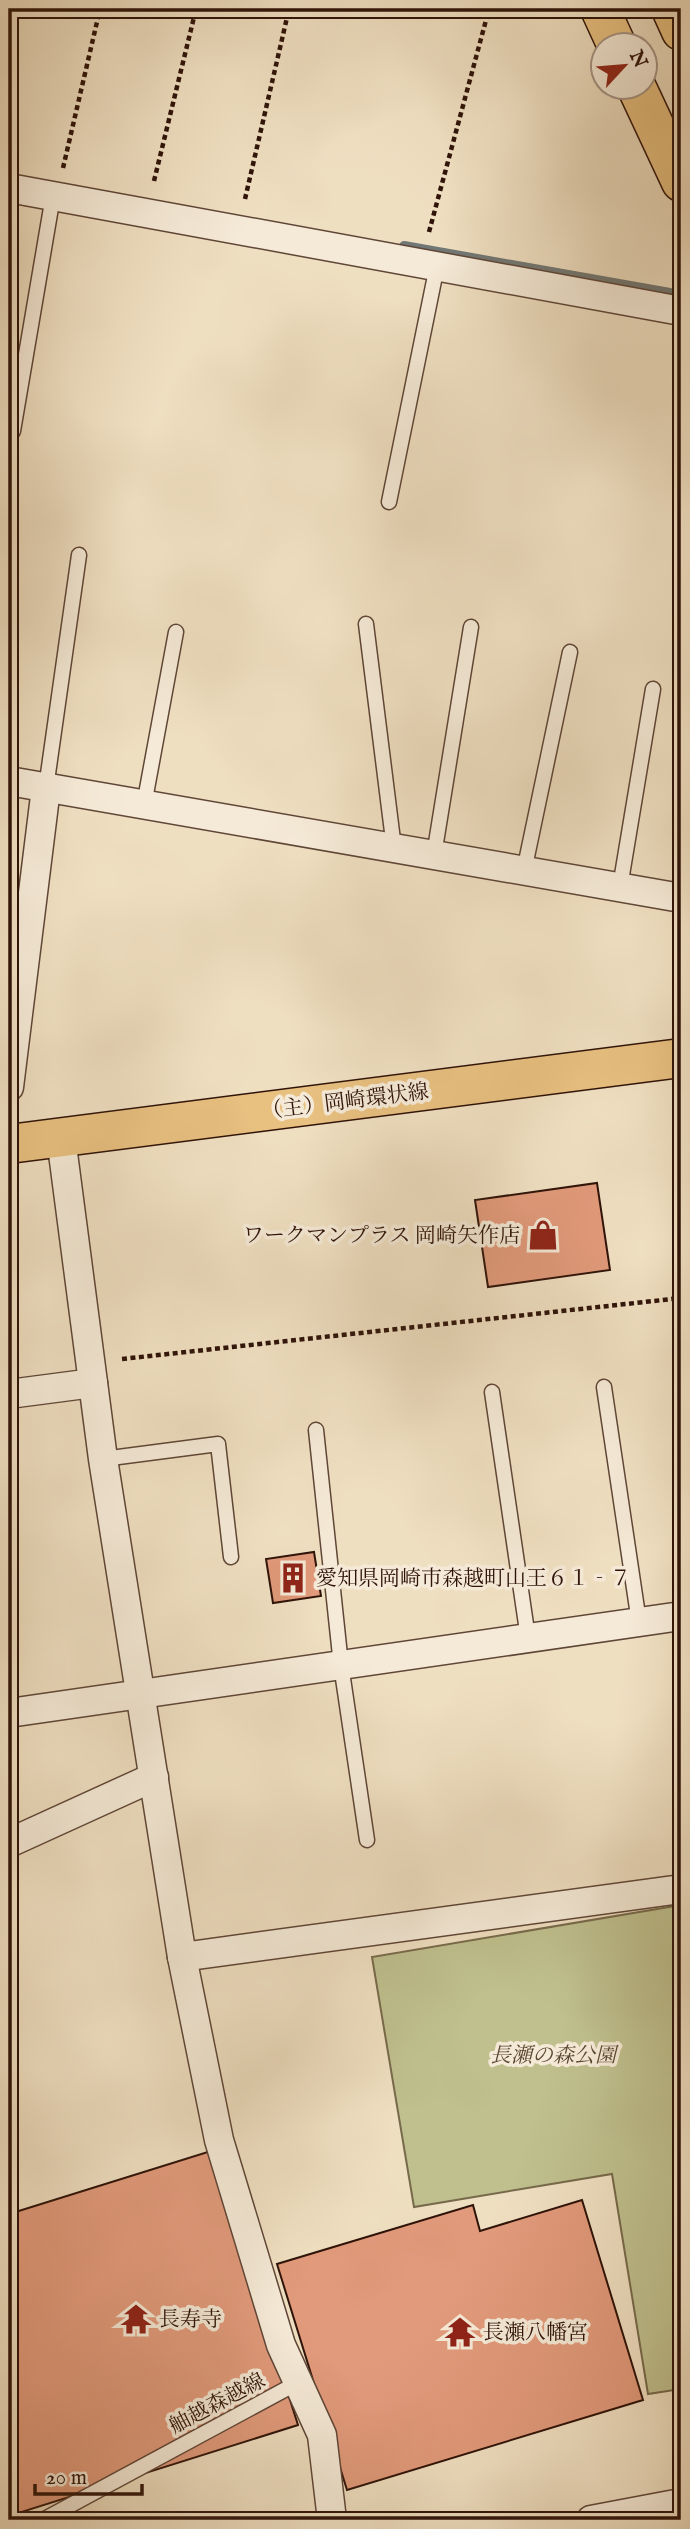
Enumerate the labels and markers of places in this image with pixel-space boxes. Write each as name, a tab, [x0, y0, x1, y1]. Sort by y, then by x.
shop icon: ワークマンプラス 岡崎矢作店	[526, 1218, 560, 1252]
place label: ワークマンプラス 岡崎矢作店	[243, 1223, 520, 1250]
building icon: 愛知県岡崎市森越町山王６１‐７	[276, 1561, 310, 1595]
place label: 愛知県岡崎市森越町山王６１‐７	[316, 1566, 631, 1593]
temple icon: 長寿寺	[119, 2302, 153, 2336]
place label: 長寿寺	[159, 2307, 222, 2334]
temple icon: 長瀬八幡宮	[443, 2315, 477, 2349]
place label: 長瀬八幡宮	[483, 2320, 588, 2347]

